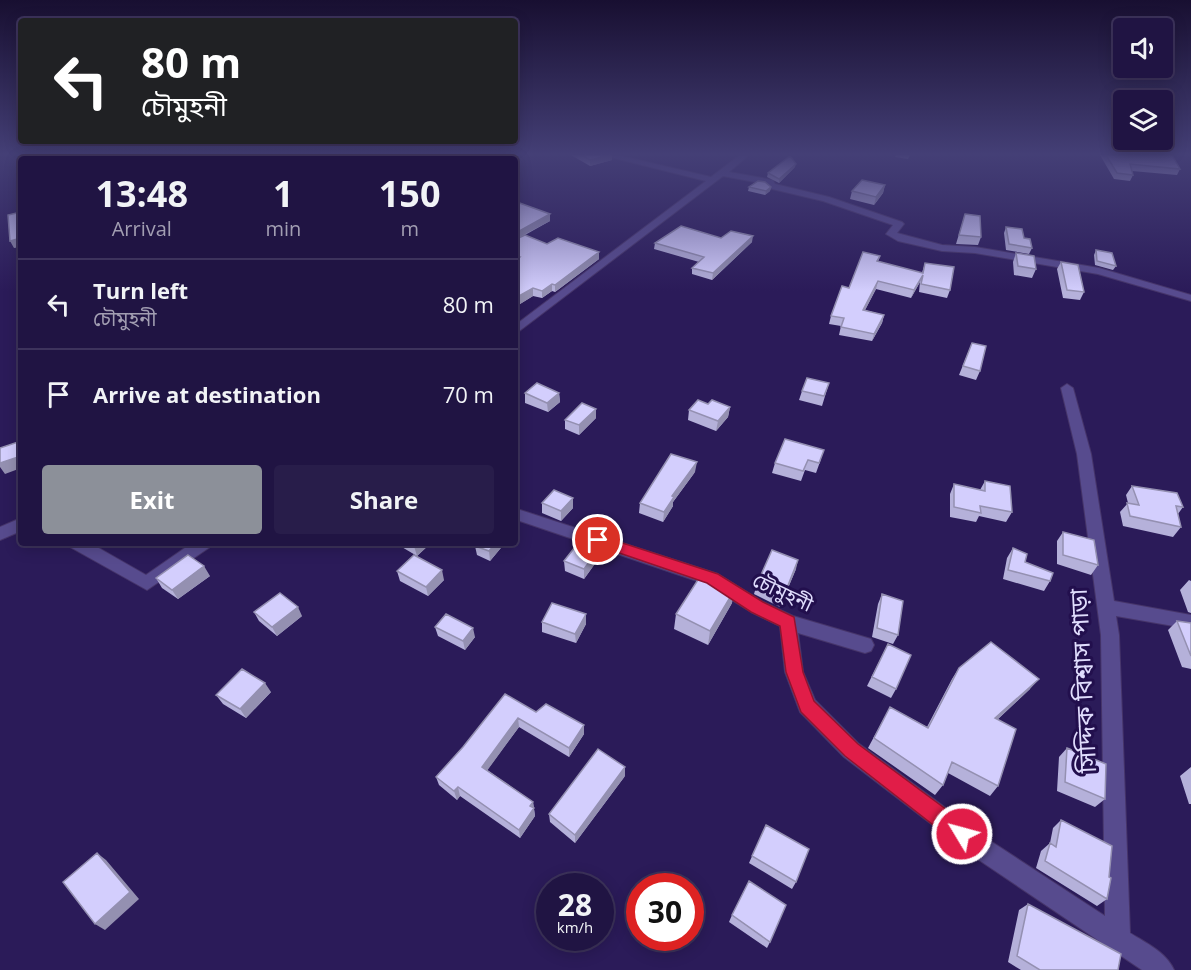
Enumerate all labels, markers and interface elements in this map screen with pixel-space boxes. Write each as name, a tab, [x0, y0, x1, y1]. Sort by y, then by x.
map controls	[1113, 18, 1173, 150]
button: sound	[1113, 18, 1173, 78]
text: 80 m	[141, 33, 241, 90]
icon: left	[42, 42, 120, 120]
text: চৌমুহনী	[141, 87, 227, 124]
button: layers	[1113, 90, 1173, 150]
text: 13:48	[95, 169, 188, 218]
text: 1	[273, 169, 294, 218]
text: 150	[379, 169, 441, 218]
text: Arrival	[112, 215, 172, 242]
text: min	[265, 215, 301, 242]
text: m	[400, 215, 419, 242]
text: Turn left	[93, 275, 188, 305]
icon: left	[42, 288, 75, 321]
text: 80 m	[443, 289, 494, 319]
text: চৌমুহনী	[93, 305, 157, 332]
icon: arrive	[42, 378, 75, 411]
text: Arrive at destination	[93, 379, 321, 409]
text: 70 m	[443, 379, 494, 409]
button: Exit	[42, 465, 262, 534]
button: Share	[274, 465, 494, 534]
pin	[572, 514, 623, 565]
icon: arrive	[581, 523, 614, 556]
street label: চৌমুহনী	[748, 566, 818, 618]
street label: সিদ্দিক বিশ্বাস পাড়া	[1061, 587, 1103, 775]
position arrow	[930, 802, 994, 866]
speed limit sign: 30	[626, 873, 704, 951]
text: 28	[558, 884, 592, 925]
text: km/h	[557, 917, 593, 937]

